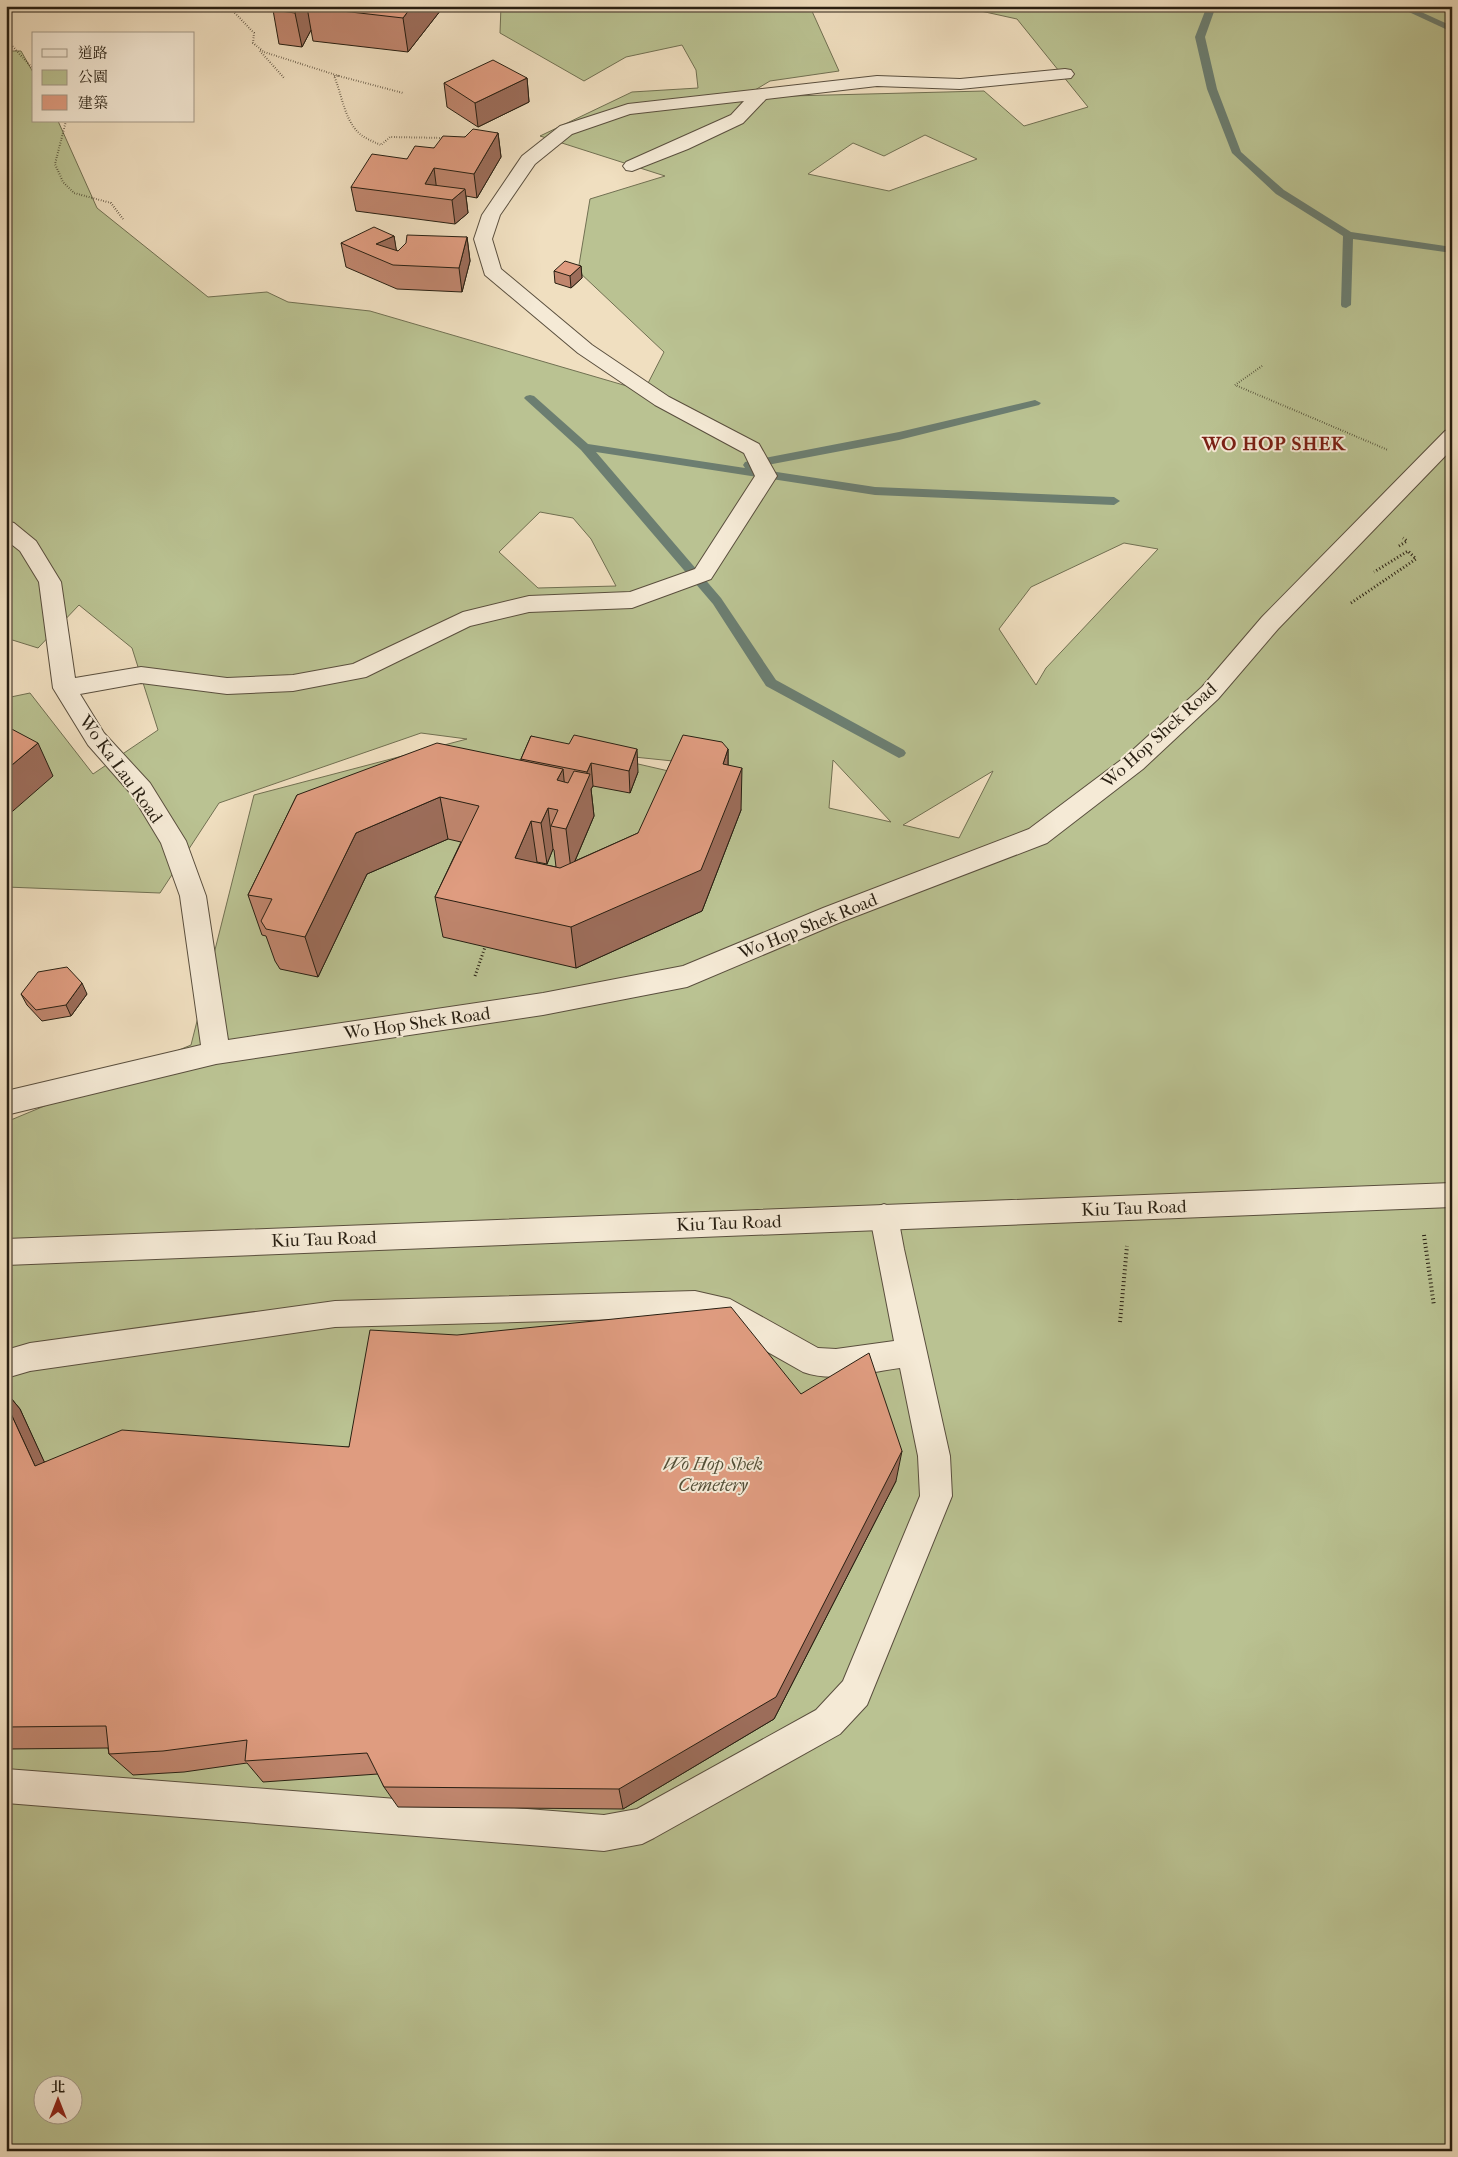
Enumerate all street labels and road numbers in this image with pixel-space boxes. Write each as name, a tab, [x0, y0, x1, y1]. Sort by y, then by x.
street label: Wo Hop Shek Road	[1097, 678, 1221, 793]
street label: Wo Ka Lau Road	[74, 710, 167, 827]
street label: Wo Hop Shek Road	[735, 889, 881, 964]
street label: Wo Hop Shek Road	[342, 1003, 492, 1044]
street label: Kiu Tau Road	[1081, 1196, 1187, 1221]
street label: Kiu Tau Road	[676, 1211, 782, 1236]
street label: Kiu Tau Road	[271, 1227, 377, 1252]

